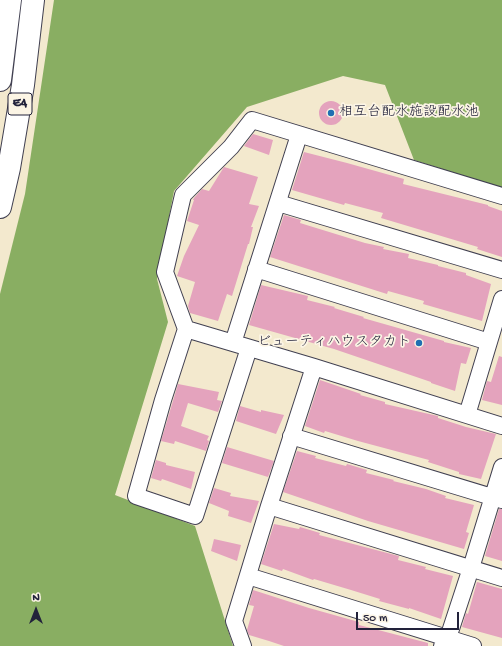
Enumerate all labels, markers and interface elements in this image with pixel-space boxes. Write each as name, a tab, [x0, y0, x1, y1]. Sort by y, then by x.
road number: E4	[8, 93, 32, 115]
place label: 相互台配水施設配水池	[339, 105, 479, 121]
marker: 相互台配水施設配水池	[326, 108, 336, 118]
place label: ビューティハウスタカト	[257, 335, 411, 351]
marker: ビューティハウスタカト	[414, 338, 424, 348]
north arrow	[16, 590, 56, 630]
text: N	[32, 592, 40, 604]
scale bar	[358, 604, 461, 630]
text: 50 m	[363, 612, 388, 626]

